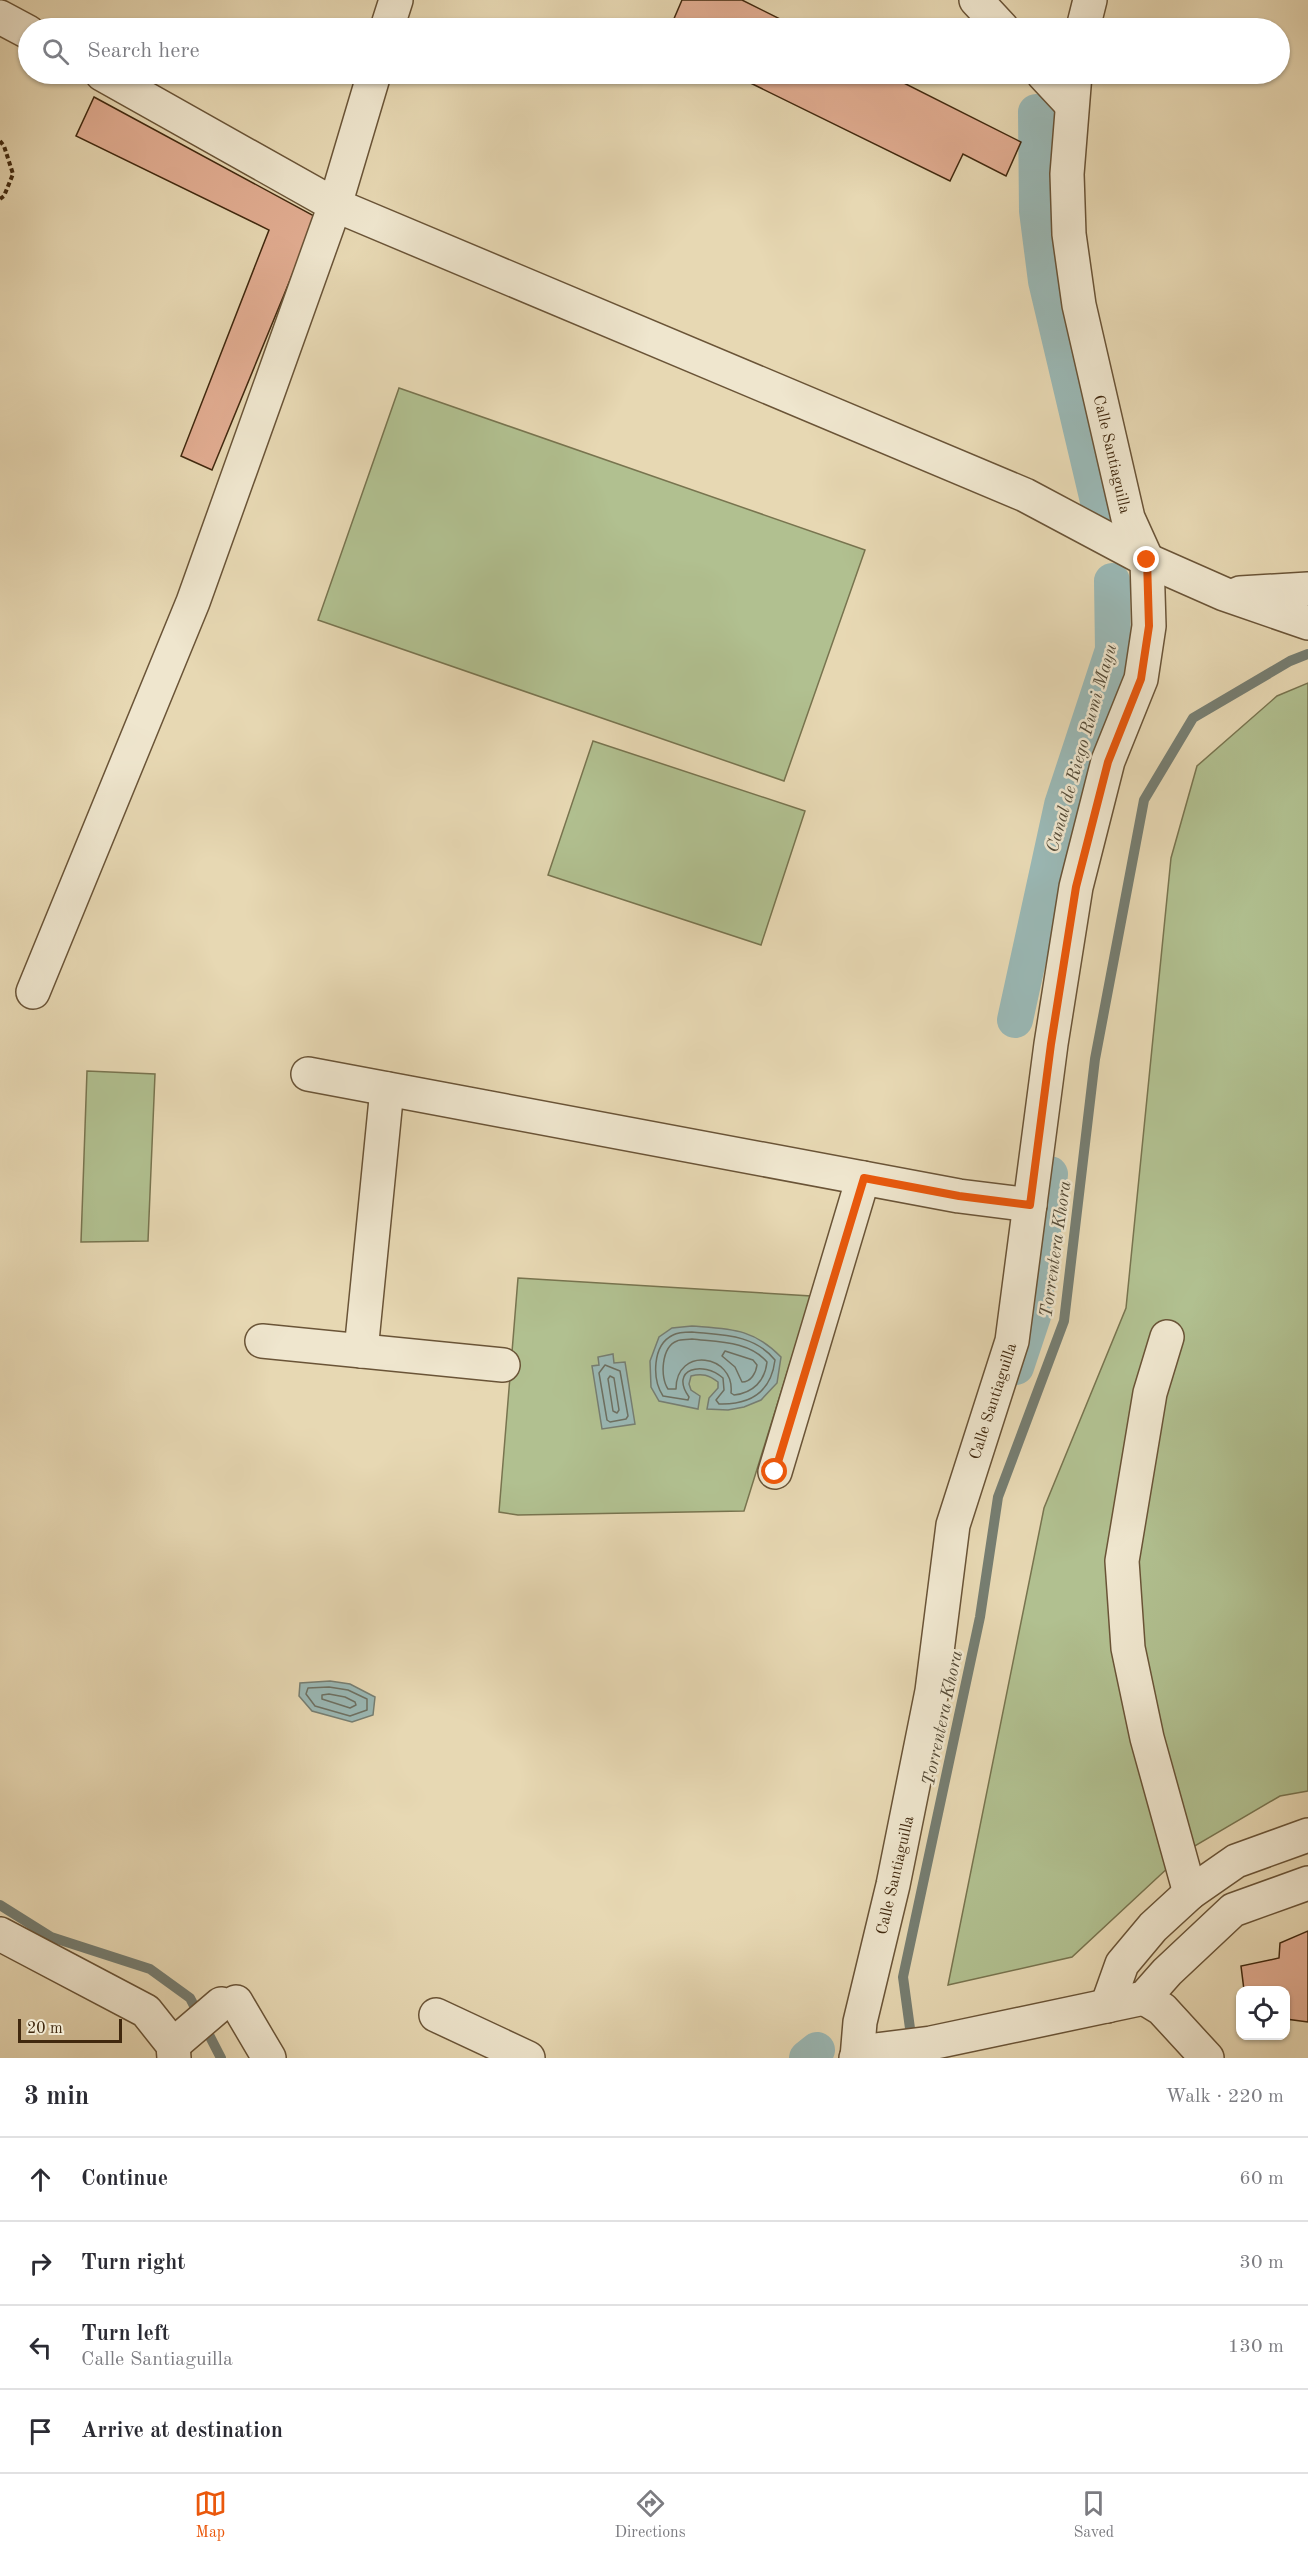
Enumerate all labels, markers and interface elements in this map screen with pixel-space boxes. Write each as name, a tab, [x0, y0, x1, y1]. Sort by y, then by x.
search box	[18, 18, 1290, 84]
icon: search	[39, 35, 72, 68]
text: Search here	[87, 40, 200, 62]
street label: Calle Santiaguilla	[1090, 393, 1133, 516]
route end	[1133, 546, 1159, 572]
water label: Canal de Riego Rumi Mayu	[1044, 642, 1120, 855]
water label: Torrentera Khora	[1037, 1179, 1075, 1319]
street label: Calle Santiaguilla	[968, 1341, 1020, 1462]
route start	[761, 1458, 787, 1484]
water label: Torrentera Khora	[920, 1649, 966, 1788]
street label: Calle Santiaguilla	[874, 1814, 917, 1936]
map controls	[1236, 1986, 1290, 2040]
button: locate	[1236, 1986, 1290, 2040]
scale bar	[18, 2016, 122, 2044]
text: 20 m	[27, 2021, 63, 2037]
text: 3 min	[24, 2084, 89, 2110]
text: Walk · 220 m	[1165, 2087, 1284, 2107]
icon: ahead	[24, 2163, 57, 2196]
text: Continue	[81, 2168, 168, 2190]
text: 60 m	[1239, 2169, 1284, 2189]
icon: right	[24, 2247, 57, 2280]
text: Turn right	[81, 2252, 185, 2274]
text: 30 m	[1239, 2253, 1284, 2273]
text: Turn left	[81, 2323, 170, 2345]
icon: left	[24, 2331, 57, 2364]
text: 130 m	[1228, 2337, 1284, 2357]
text: Calle Santiaguilla	[81, 2350, 233, 2370]
icon: arrive	[24, 2415, 57, 2448]
text: Arrive at destination	[81, 2420, 283, 2442]
tab: Map	[194, 2487, 227, 2543]
tab: Directions	[615, 2487, 686, 2543]
tab: Saved	[1073, 2487, 1114, 2543]

